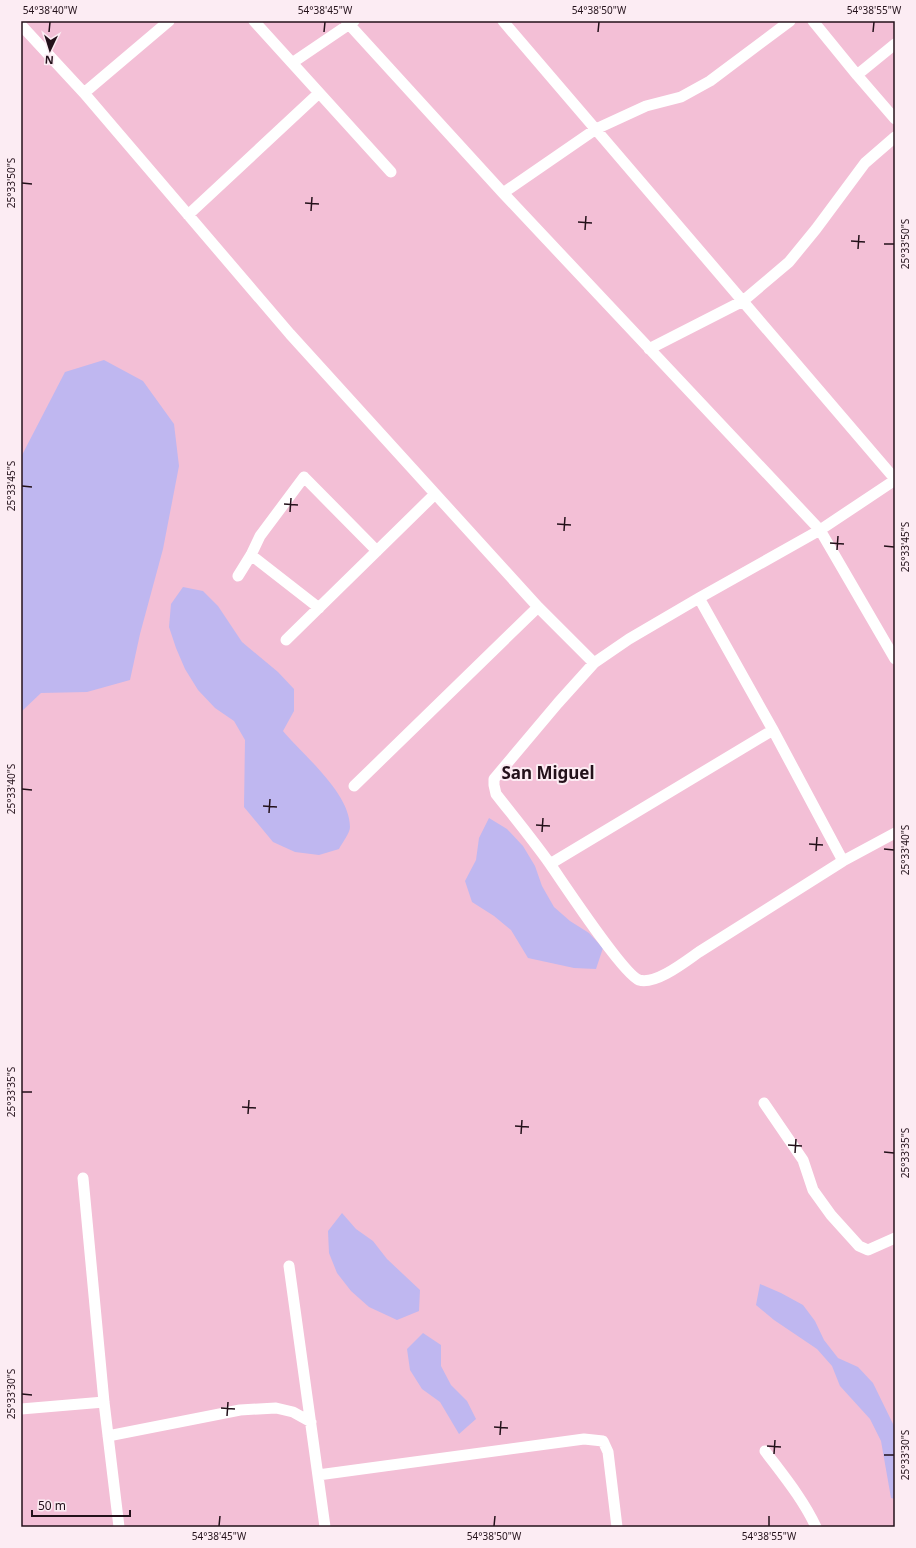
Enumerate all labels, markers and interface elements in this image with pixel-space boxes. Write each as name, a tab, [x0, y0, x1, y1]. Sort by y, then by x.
text: 54°38'40"W	[23, 3, 78, 17]
text: 54°38'45"W	[298, 3, 353, 17]
text: 54°38'50"W	[572, 3, 627, 17]
text: 54°38'55"W	[847, 3, 902, 17]
north arrow	[30, 30, 70, 70]
text: N	[44, 53, 54, 68]
text: 25°33'50"S	[4, 157, 18, 208]
text: 25°33'50"S	[898, 218, 912, 269]
text: 25°33'45"S	[4, 460, 18, 511]
text: 25°33'45"S	[898, 521, 912, 572]
district label: San Miguel	[501, 761, 595, 784]
text: 25°33'40"S	[4, 763, 18, 814]
text: 25°33'40"S	[898, 824, 912, 875]
text: 25°33'35"S	[4, 1066, 18, 1117]
text: 25°33'35"S	[898, 1127, 912, 1178]
text: 25°33'30"S	[4, 1368, 18, 1419]
text: 25°33'30"S	[898, 1429, 912, 1480]
scale bar	[32, 1492, 130, 1518]
text: 50 m	[38, 1497, 66, 1514]
text: 54°38'45"W	[192, 1529, 247, 1543]
text: 54°38'50"W	[467, 1529, 522, 1543]
text: 54°38'55"W	[742, 1529, 797, 1543]

